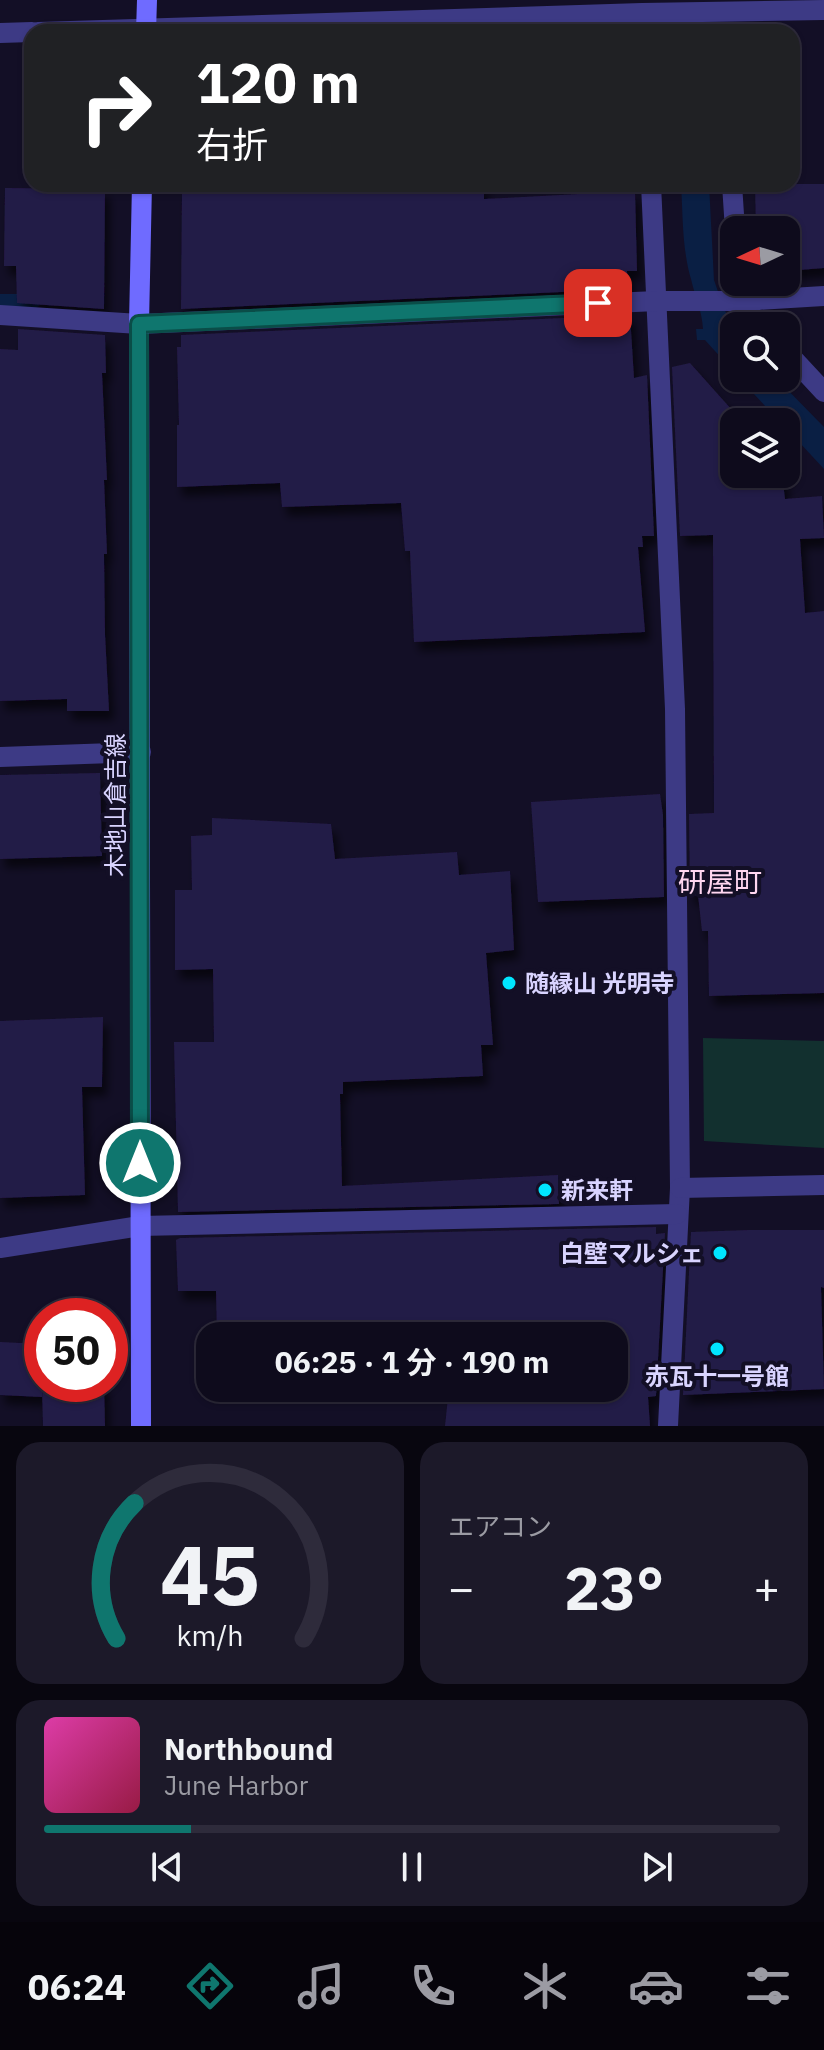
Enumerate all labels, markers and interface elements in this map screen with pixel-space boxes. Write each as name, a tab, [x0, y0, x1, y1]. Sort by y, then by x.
text: 120 m	[196, 46, 360, 118]
icon: right	[64, 56, 168, 160]
text: 右折	[196, 121, 268, 168]
north arrow	[720, 216, 800, 296]
map controls	[720, 216, 800, 488]
pin	[564, 269, 632, 337]
icon: arrive	[576, 281, 620, 325]
button: search	[720, 312, 800, 392]
button: layers	[720, 408, 800, 488]
street label: 木地山倉吉線	[99, 733, 131, 877]
district label: 研屋町	[678, 863, 762, 900]
place label: 随縁山 光明寺	[525, 967, 675, 999]
marker: 随縁山 光明寺	[500, 974, 518, 992]
position arrow	[98, 1121, 182, 1205]
place label: 新来軒	[561, 1174, 633, 1206]
marker: 新来軒	[536, 1181, 554, 1199]
place label: 白壁マルシェ	[560, 1237, 704, 1269]
marker: 白壁マルシェ	[711, 1244, 729, 1262]
speed limit sign: 50	[24, 1298, 128, 1402]
marker: 赤瓦十一号館	[708, 1340, 726, 1358]
text: 06:25 · 1 分 · 190 m	[275, 1342, 549, 1381]
place label: 赤瓦十一号館	[645, 1360, 789, 1392]
text: エアコン	[448, 1509, 552, 1543]
text: 45	[160, 1520, 260, 1628]
text: 23°	[564, 1548, 664, 1627]
text: −	[448, 1559, 474, 1616]
text: +	[754, 1559, 780, 1616]
text: km/h	[176, 1617, 244, 1654]
text: Northbound	[164, 1729, 333, 1768]
text: June Harbor	[164, 1768, 308, 1802]
icon: previous	[145, 1845, 189, 1889]
icon: pause	[390, 1845, 434, 1889]
icon: next	[635, 1845, 679, 1889]
icon: directions	[182, 1958, 238, 2014]
icon: music	[293, 1958, 349, 2014]
icon: phone	[405, 1958, 461, 2014]
icon: climate	[517, 1958, 573, 2014]
icon: car	[628, 1958, 684, 2014]
icon: filters	[740, 1958, 796, 2014]
text: 06:24	[28, 1963, 126, 2010]

